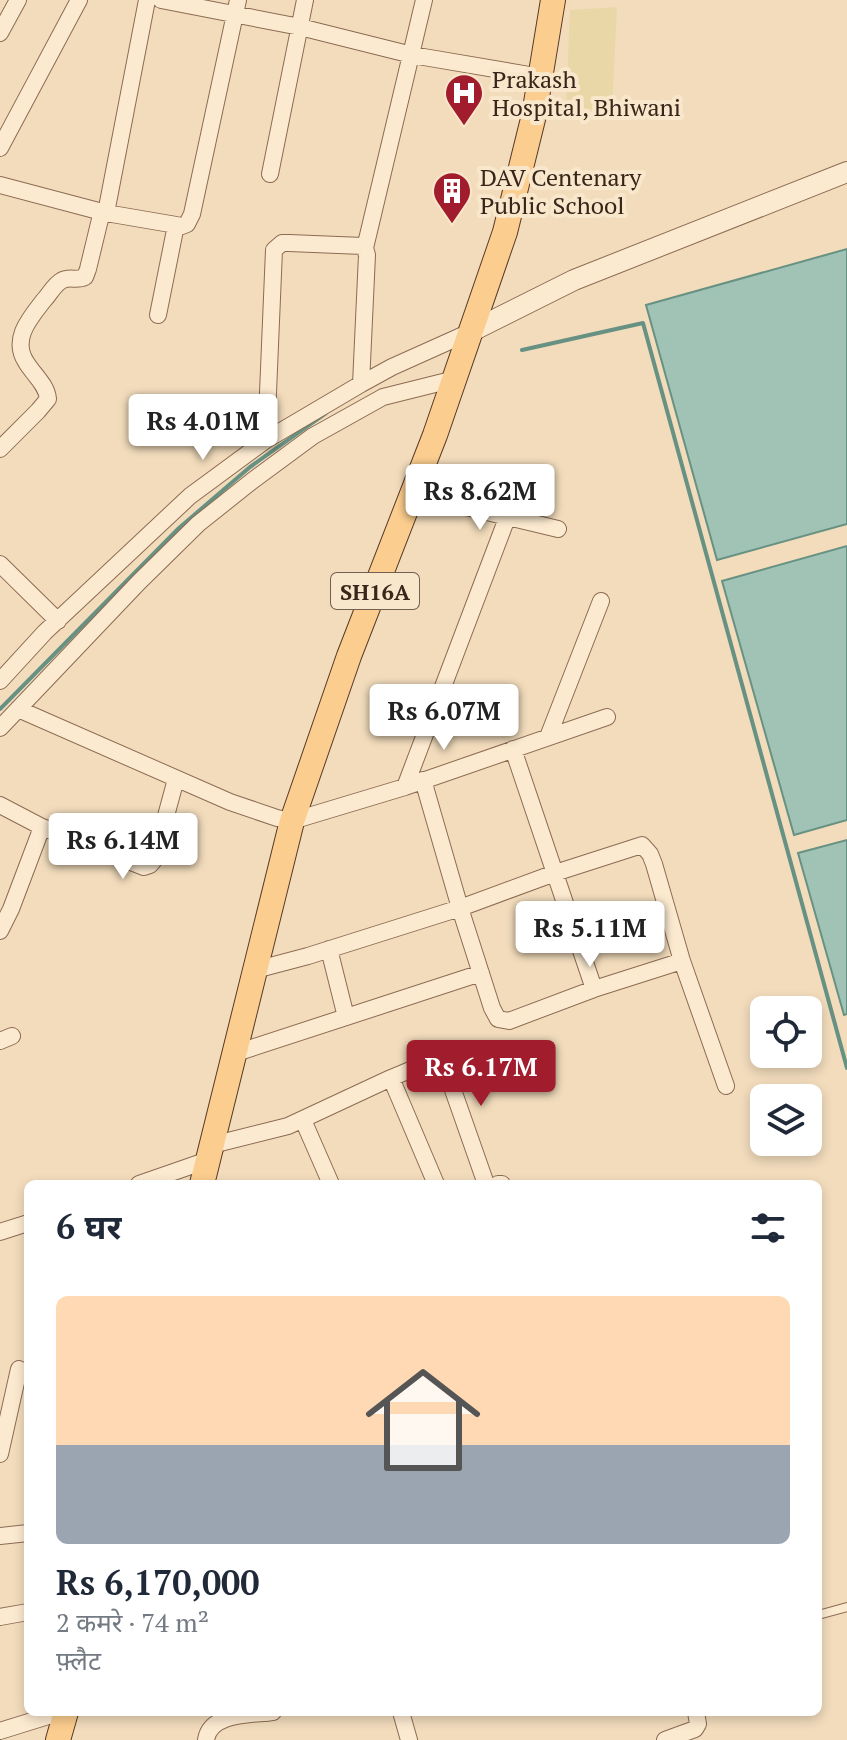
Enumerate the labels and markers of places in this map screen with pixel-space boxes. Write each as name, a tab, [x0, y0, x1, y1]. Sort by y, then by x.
place label: Prakash Hospital, Bhiwani	[492, 63, 681, 123]
hospital icon: Prakash Hospital, Bhiwani	[443, 72, 485, 127]
place label: DAV Centenary Public School	[480, 161, 642, 221]
building icon: DAV Centenary Public School	[431, 170, 473, 225]
pin: Rs 4.01M	[120, 394, 286, 462]
pin: Rs 8.62M	[397, 464, 563, 532]
pin: Rs 6.07M	[361, 684, 527, 752]
pin: Rs 6.14M	[40, 813, 206, 881]
pin: Rs 5.11M	[507, 901, 673, 969]
pin: Rs 6.17M	[398, 1040, 564, 1108]

